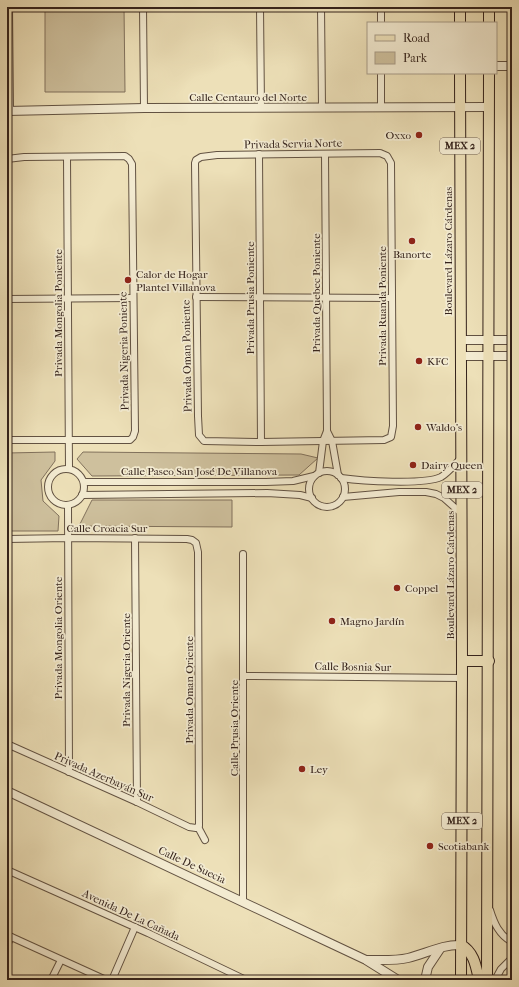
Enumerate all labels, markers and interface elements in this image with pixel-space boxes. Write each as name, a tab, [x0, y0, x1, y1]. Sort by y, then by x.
legend	[367, 22, 497, 74]
text: Road	[403, 31, 430, 45]
text: Park	[403, 51, 428, 65]
street label: Calle Centauro del Norte	[189, 91, 307, 104]
place label: Oxxo	[385, 129, 411, 142]
marker: Oxxo	[414, 130, 424, 140]
street label: Privada Servia Norte	[244, 137, 343, 151]
road number: MEX 2	[440, 138, 480, 154]
street label: Boulevard Lázaro Cárdenas	[442, 187, 455, 315]
street label: Privada Quebec Poniente	[310, 233, 323, 353]
marker: Banorte	[407, 236, 417, 246]
street label: Privada Prusia Poniente	[244, 241, 257, 355]
street label: Privada Ruanda Poniente	[376, 246, 389, 366]
place label: Banorte	[393, 248, 432, 261]
street label: Privada Mongolia Poniente	[52, 249, 65, 377]
place label: Calor de Hogar Plantel Villanova	[136, 268, 216, 294]
marker: Calor de Hogar Plantel Villanova	[123, 275, 133, 285]
street label: Privada Nigeria Poniente	[116, 291, 132, 411]
street label: Privada Oman Poniente	[180, 299, 194, 412]
place label: KFC	[427, 355, 448, 368]
marker: KFC	[414, 356, 424, 366]
place label: Waldo's	[425, 421, 462, 434]
marker: Waldo's	[413, 422, 423, 432]
place label: Dairy Queen	[421, 459, 483, 472]
marker: Dairy Queen	[408, 460, 418, 470]
street label: Calle Paseo San José De Villanova	[121, 465, 278, 478]
road number: MEX 2	[442, 482, 482, 498]
street label: Boulevard Lázaro Cárdenas	[444, 511, 457, 639]
street label: Calle Croacia Sur	[66, 522, 148, 535]
street label: Privada Mongolia Oriente	[52, 576, 65, 699]
place label: Coppel	[405, 582, 438, 595]
marker: Coppel	[392, 583, 402, 593]
street label: Privada Nigeria Oriente	[120, 612, 133, 727]
place label: Magno Jardín	[340, 615, 405, 628]
marker: Magno Jardín	[327, 616, 337, 626]
street label: Privada Oman Oriente	[183, 636, 196, 744]
street label: Calle Bosnia Sur	[315, 660, 392, 674]
street label: Calle Prusia Oriente	[228, 679, 241, 776]
street label: Privada Azerbayán Sur	[52, 749, 156, 805]
place label: Ley	[310, 763, 329, 776]
marker: Ley	[297, 764, 307, 774]
road number: MEX 2	[442, 813, 482, 829]
place label: Scotiabank	[438, 840, 490, 853]
marker: Scotiabank	[425, 841, 435, 851]
street label: Calle De Suecia	[156, 844, 229, 887]
street label: Avenida De La Cañada	[79, 886, 183, 944]

